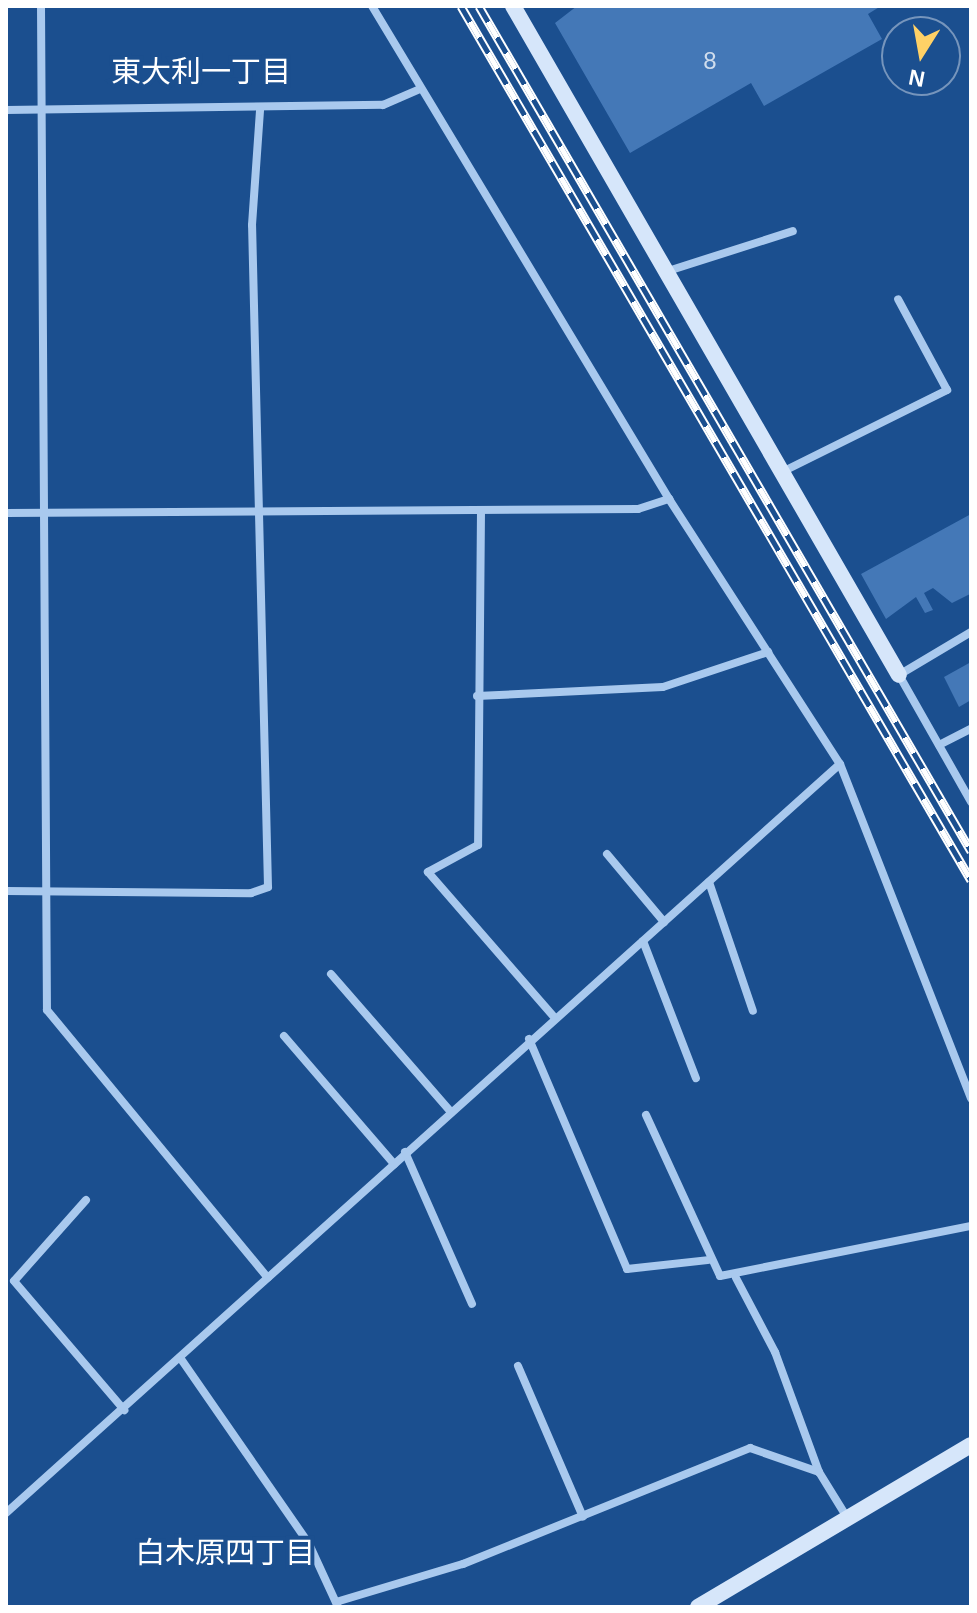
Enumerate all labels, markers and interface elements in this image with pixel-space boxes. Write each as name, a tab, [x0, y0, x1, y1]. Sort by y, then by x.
north arrow	[881, 16, 961, 96]
house number: 8	[703, 47, 717, 75]
district label: 東大利一丁目	[111, 54, 291, 90]
text: N	[907, 64, 927, 92]
district label: 白木原四丁目	[135, 1535, 315, 1571]

